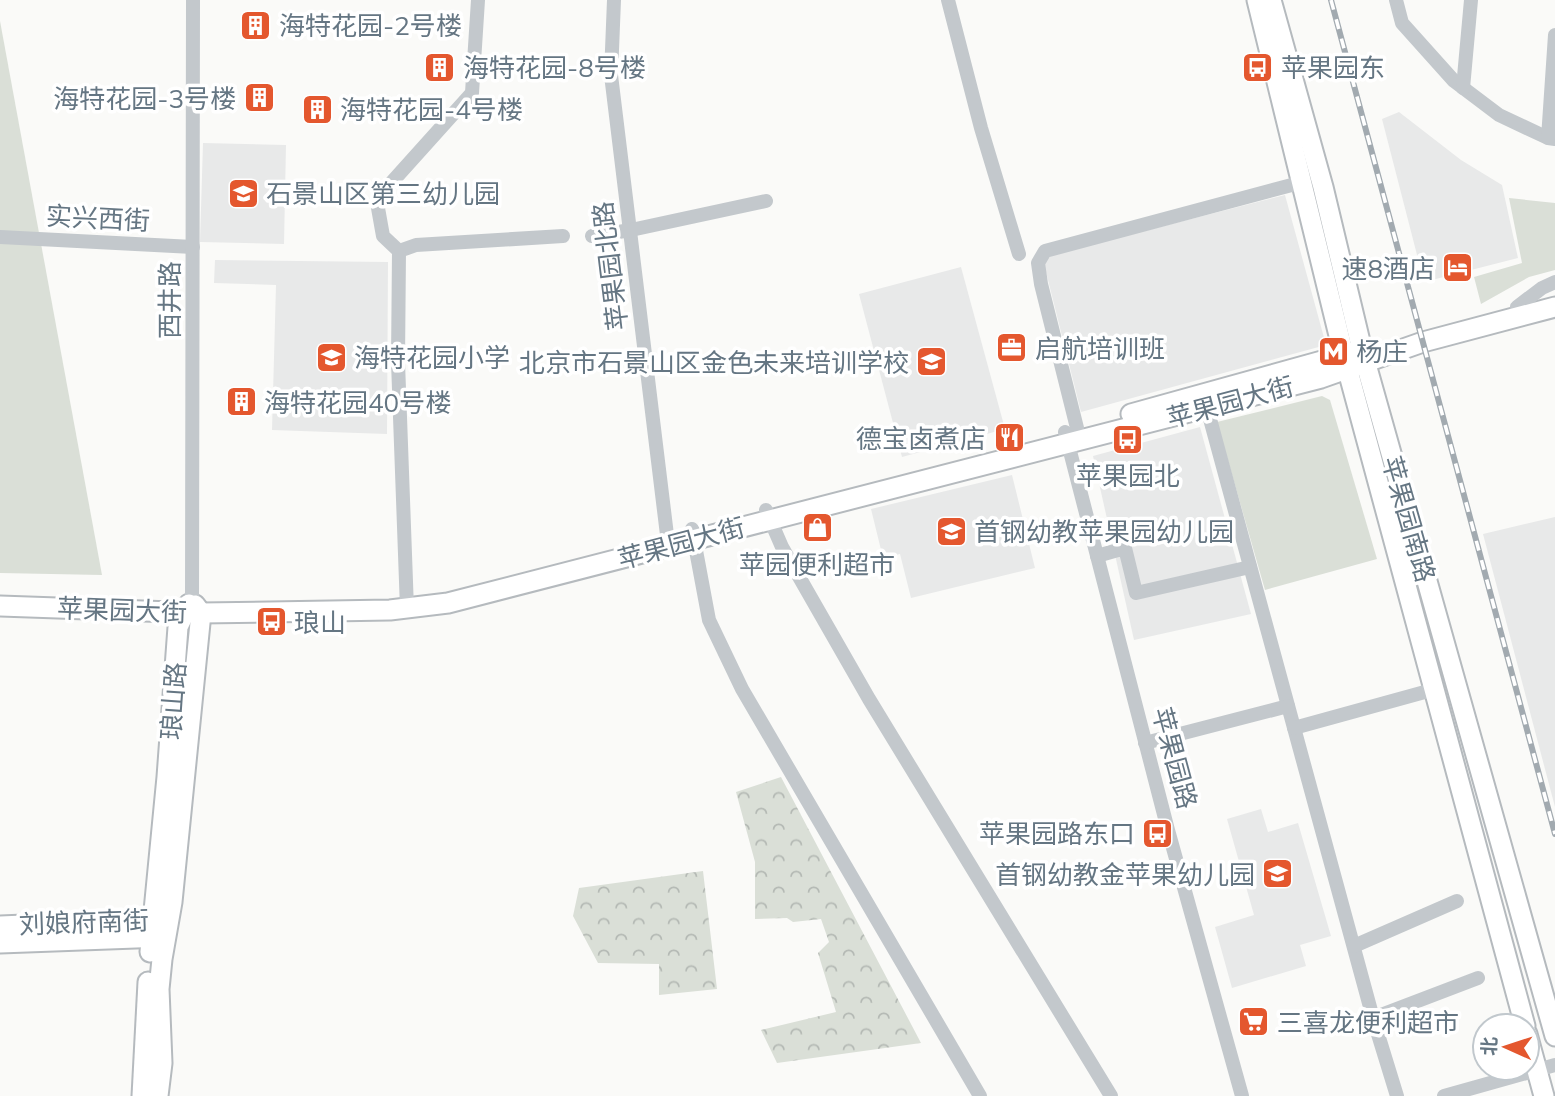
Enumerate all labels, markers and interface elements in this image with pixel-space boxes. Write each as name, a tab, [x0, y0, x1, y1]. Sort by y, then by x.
building icon: 海特花园-2号楼	[239, 8, 273, 42]
place label: 海特花园-2号楼	[279, 9, 462, 42]
building icon: 海特花园-8号楼	[423, 50, 457, 84]
bus stop icon: 苹果园东	[1241, 50, 1275, 84]
place label: 海特花园-8号楼	[463, 51, 646, 84]
place label: 苹果园东	[1281, 51, 1385, 84]
building icon: 海特花园-3号楼	[242, 81, 276, 115]
place label: 海特花园-3号楼	[53, 82, 236, 115]
building icon: 海特花园-4号楼	[300, 92, 334, 126]
place label: 海特花园-4号楼	[340, 93, 523, 126]
school or university icon: 石景山区第三幼儿园	[226, 176, 260, 210]
place label: 石景山区第三幼儿园	[266, 177, 500, 210]
street label: 实兴西街	[45, 199, 151, 237]
street label: 苹果园北路	[586, 199, 634, 333]
hotel icon: 速8酒店	[1441, 251, 1475, 285]
place label: 速8酒店	[1341, 252, 1435, 285]
street label: 西井路	[153, 261, 186, 339]
office icon: 启航培训班	[995, 331, 1029, 365]
place label: 启航培训班	[1035, 332, 1165, 365]
metro station icon: 杨庄	[1316, 334, 1350, 368]
place label: 杨庄	[1356, 335, 1408, 368]
school or university icon: 海特花园小学	[314, 340, 348, 374]
place label: 海特花园小学	[354, 341, 510, 374]
school or university icon: 北京市石景山区金色未来培训学校	[915, 345, 949, 379]
place label: 北京市石景山区金色未来培训学校	[519, 346, 909, 379]
street label: 苹果园大街	[1163, 369, 1297, 435]
building icon: 海特花园40号楼	[224, 385, 258, 419]
place label: 海特花园40号楼	[264, 386, 451, 419]
restaurant icon: 德宝卤煮店	[992, 421, 1026, 455]
place label: 德宝卤煮店	[856, 422, 986, 455]
bus stop icon: 苹果园北	[1111, 422, 1145, 456]
street label: 苹果园南路	[1375, 452, 1443, 586]
place label: 苹果园北	[1076, 459, 1180, 492]
street label: 苹果园大街	[614, 510, 748, 576]
shop icon: 苹园便利超市	[800, 511, 834, 545]
school or university icon: 首钢幼教苹果园幼儿园	[934, 514, 968, 548]
place label: 首钢幼教苹果园幼儿园	[974, 515, 1234, 548]
place label: 苹园便利超市	[739, 548, 895, 581]
street label: 苹果园大街	[56, 591, 188, 629]
bus stop icon: 琅山	[254, 605, 288, 639]
place label: 琅山	[294, 606, 346, 639]
street label: 琅山路	[154, 661, 192, 741]
street label: 苹果园路	[1146, 703, 1204, 813]
bus stop icon: 苹果园路东口	[1141, 816, 1175, 850]
place label: 苹果园路东口	[979, 817, 1135, 850]
school or university icon: 首钢幼教金苹果幼儿园	[1261, 857, 1295, 891]
place label: 首钢幼教金苹果幼儿园	[995, 858, 1255, 891]
street label: 刘娘府南街	[18, 903, 150, 941]
supermarket icon: 三喜龙便利超市	[1237, 1005, 1271, 1039]
place label: 三喜龙便利超市	[1277, 1006, 1459, 1039]
north arrow	[1471, 1012, 1541, 1082]
text: 北	[1477, 1036, 1502, 1056]

